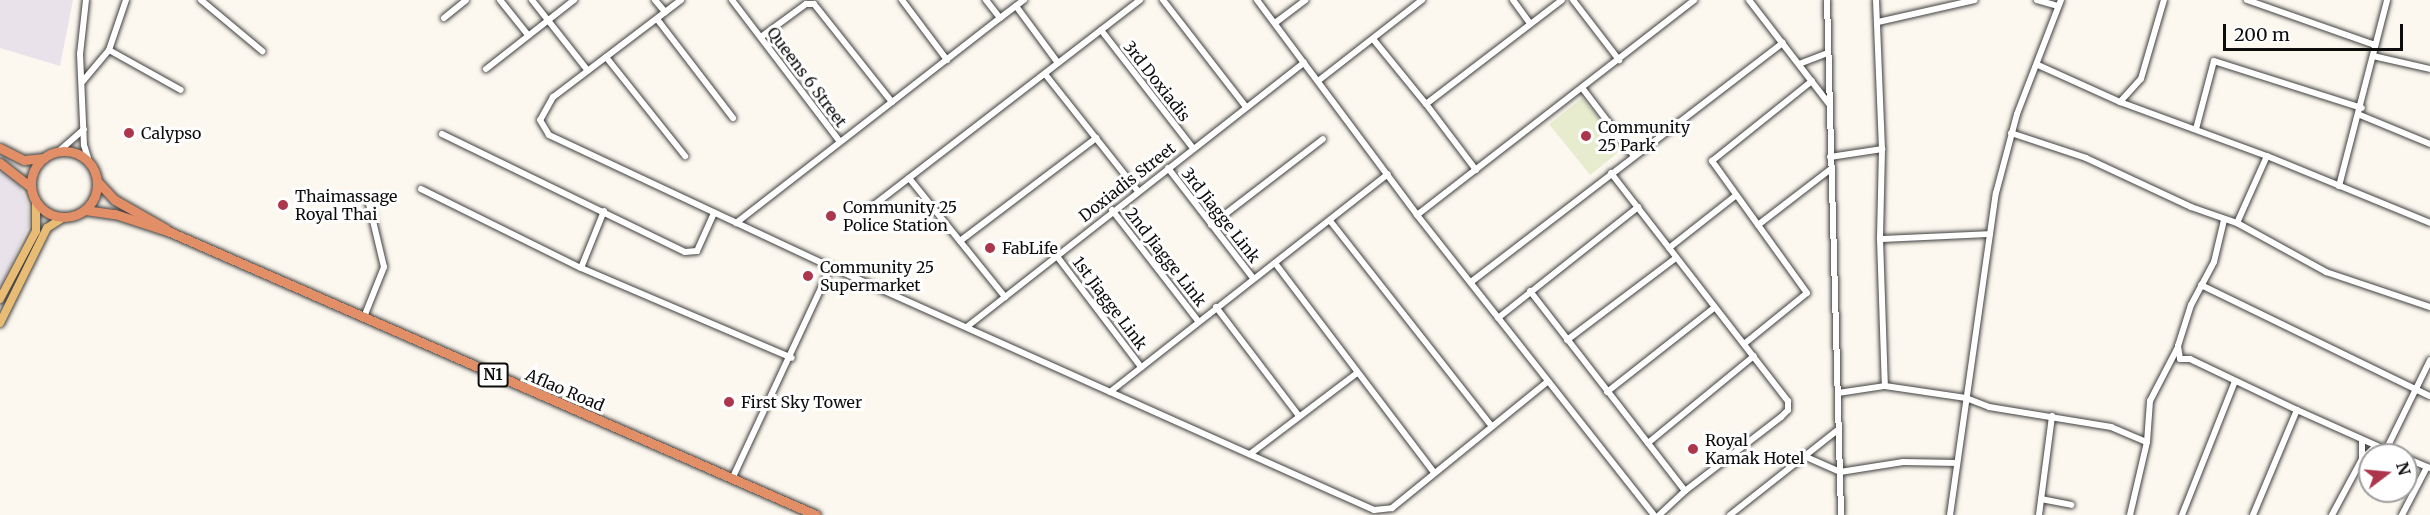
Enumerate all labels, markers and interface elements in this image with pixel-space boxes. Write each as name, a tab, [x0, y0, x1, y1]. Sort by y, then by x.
scale bar	[2226, 12, 2406, 50]
street label: Queens 6 Street	[763, 23, 851, 131]
text: 200 m	[2234, 23, 2290, 46]
street label: 3rd Doxiadis	[1120, 37, 1194, 125]
place label: Community 25 Park	[1598, 117, 1690, 155]
place label: Calypso	[141, 123, 201, 143]
marker: Calypso	[122, 126, 136, 140]
marker: Community 25 Park	[1579, 129, 1593, 143]
street label: Doxiadis Street	[1075, 138, 1179, 226]
street label: 3rd Jiagge Link	[1178, 164, 1264, 266]
place label: Thaimassage Royal Thai	[295, 186, 397, 224]
place label: Community 25 Police Station	[843, 197, 957, 235]
marker: Thaimassage Royal Thai	[276, 198, 290, 212]
street label: 2nd Jiagge Link	[1122, 204, 1210, 310]
marker: Community 25 Police Station	[824, 209, 838, 223]
place label: FabLife	[1002, 238, 1058, 258]
marker: FabLife	[983, 241, 997, 255]
street label: 1st Jiagge Link	[1069, 253, 1151, 353]
place label: Community 25 Supermarket	[820, 257, 934, 295]
marker: Community 25 Supermarket	[801, 269, 815, 283]
road number: N1	[476, 363, 510, 387]
street label: Aflao Road	[523, 365, 607, 415]
place label: First Sky Tower	[741, 392, 862, 412]
marker: First Sky Tower	[722, 395, 736, 409]
place label: Royal Kamak Hotel	[1705, 430, 1805, 468]
marker: Royal Kamak Hotel	[1686, 442, 1700, 456]
north arrow	[2358, 443, 2418, 503]
text: N	[2392, 460, 2415, 477]

